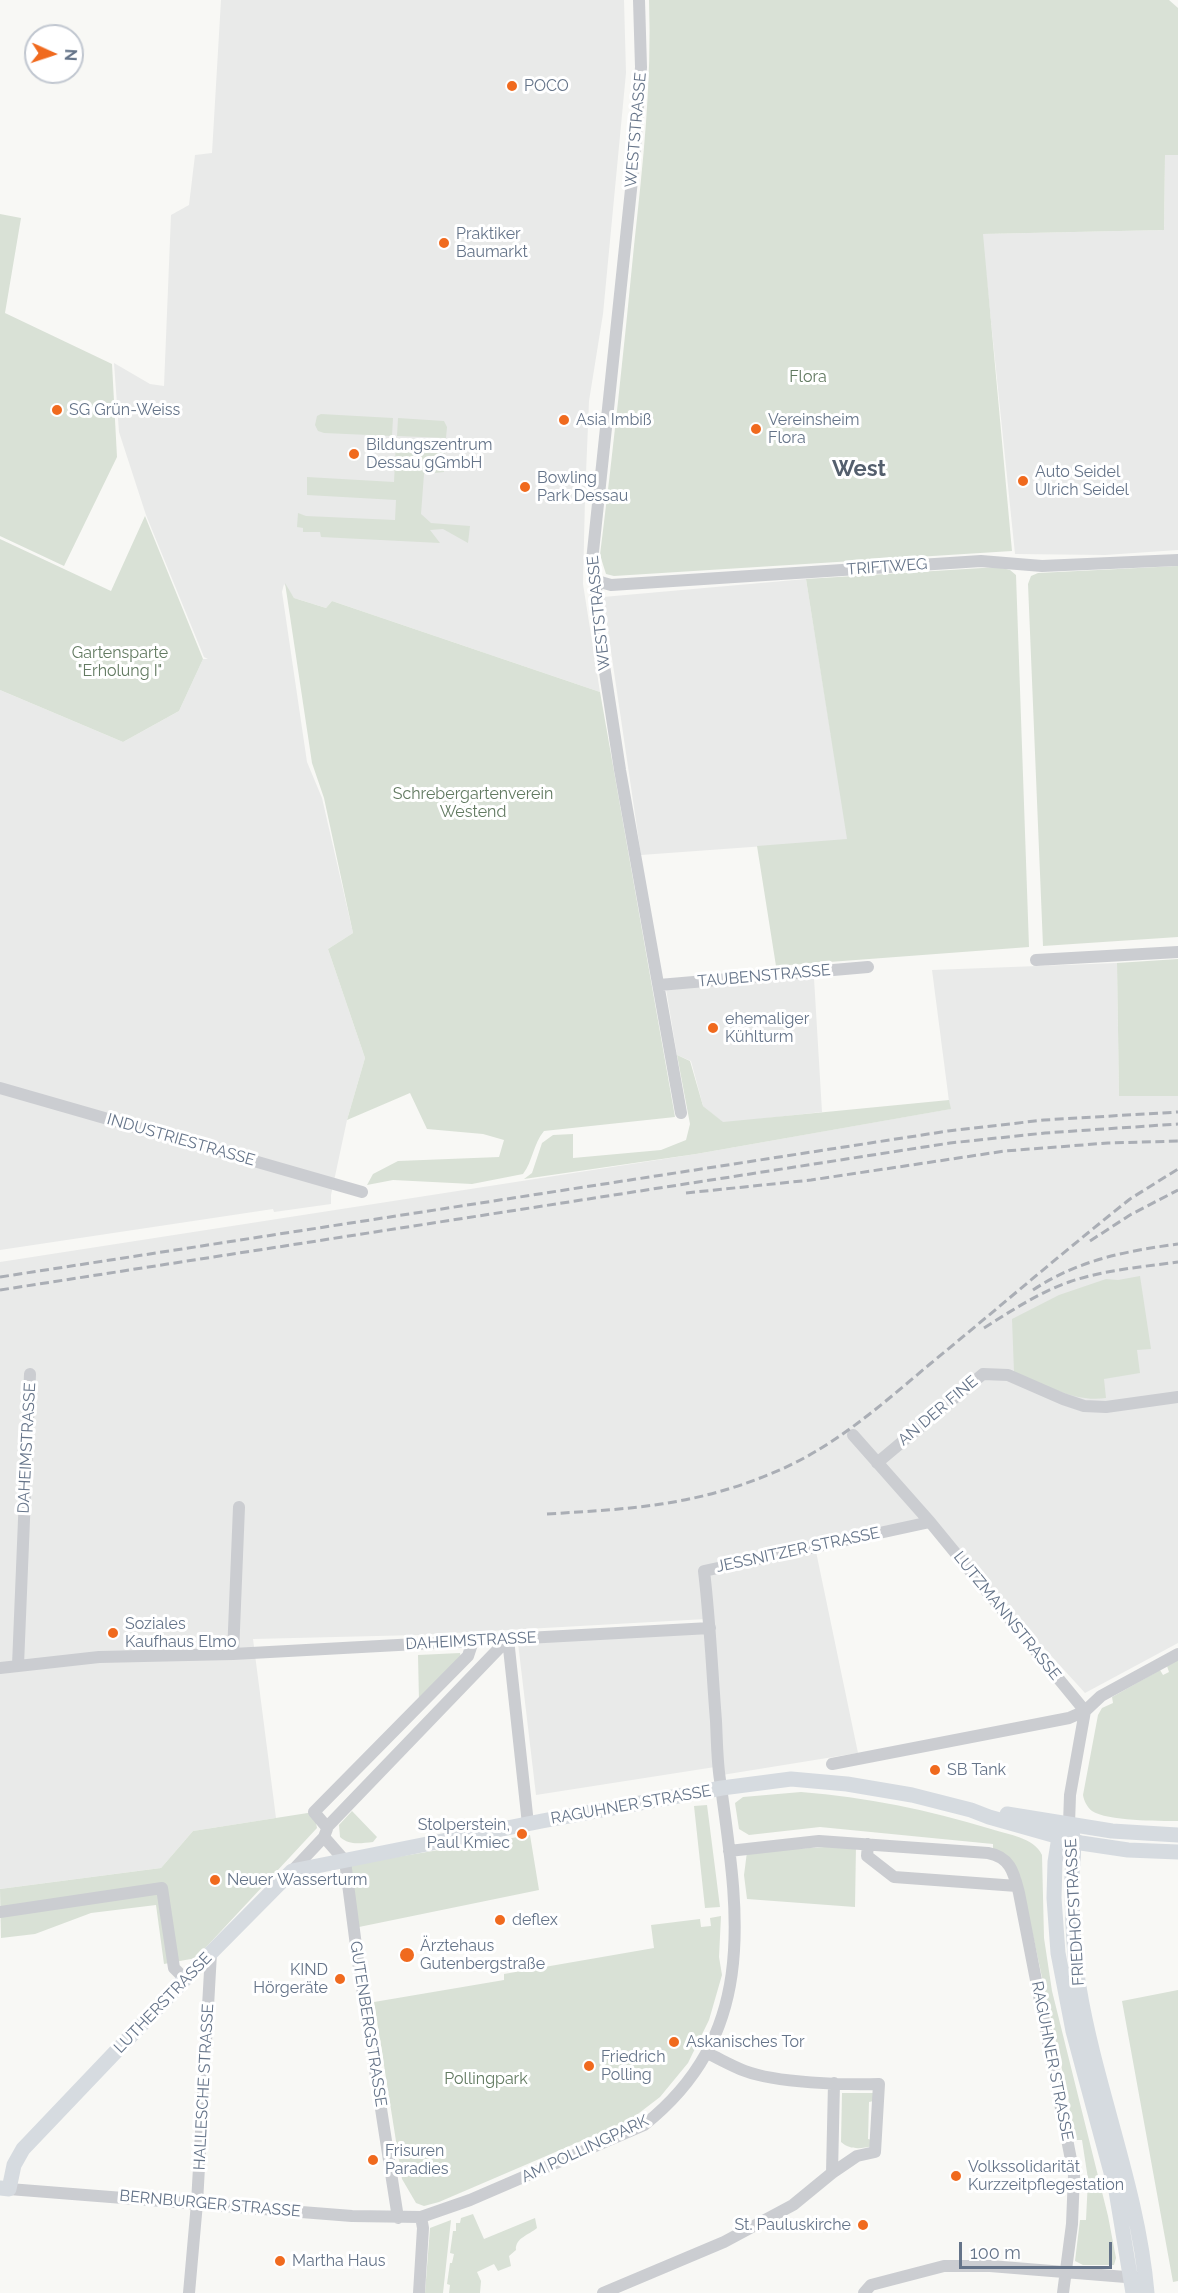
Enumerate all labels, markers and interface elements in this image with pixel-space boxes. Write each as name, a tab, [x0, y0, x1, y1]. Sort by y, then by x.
north arrow	[24, 24, 84, 84]
text: N	[61, 48, 80, 61]
street label: WESTSTRASSE	[621, 72, 651, 188]
place label: POCO	[524, 76, 569, 96]
marker: POCO	[505, 79, 519, 93]
place label: Praktiker Baumarkt	[456, 224, 528, 262]
marker: Praktiker Baumarkt	[437, 236, 451, 250]
park label: Flora	[789, 367, 827, 387]
place label: SG Grün-Weiss	[69, 400, 180, 420]
marker: SG Grün-Weiss	[50, 403, 64, 417]
place label: Asia Imbiß	[576, 410, 652, 430]
place label: Vereinsheim Flora	[768, 410, 859, 448]
marker: Asia Imbiß	[557, 413, 571, 427]
marker: Vereinsheim Flora	[749, 422, 763, 436]
place label: Bildungszentrum Dessau gGmbH	[366, 435, 492, 473]
marker: Bildungszentrum Dessau gGmbH	[347, 447, 361, 461]
district label: West	[832, 456, 886, 482]
place label: Auto Seidel Ulrich Seidel	[1035, 462, 1129, 500]
place label: Bowling Park Dessau	[537, 468, 628, 506]
marker: Auto Seidel Ulrich Seidel	[1016, 474, 1030, 488]
marker: Bowling Park Dessau	[518, 480, 532, 494]
street label: WESTSTRASSE	[583, 555, 615, 671]
street label: TRIFTWEG	[846, 555, 928, 579]
park label: Gartensparte "Erholung I"	[72, 643, 168, 681]
park label: Schrebergartenverein Westend	[393, 784, 553, 822]
street label: TAUBENSTRASSE	[697, 961, 831, 991]
place label: ehemaliger Kühlturm	[725, 1009, 809, 1047]
marker: ehemaliger Kühlturm	[706, 1021, 720, 1035]
street label: INDUSTRIESTRASSE	[105, 1110, 257, 1170]
street label: AN DER FINE	[894, 1372, 982, 1450]
street label: DAHEIMSTRASSE	[14, 1382, 40, 1514]
street label: JESSNITZER STRASSE	[714, 1523, 882, 1577]
street label: LUTZMANNSTRASSE	[949, 1548, 1065, 1684]
place label: Soziales Kaufhaus Elmo	[125, 1614, 236, 1652]
marker: Soziales Kaufhaus Elmo	[106, 1626, 120, 1640]
street label: DAHEIMSTRASSE	[405, 1628, 537, 1654]
place label: SB Tank	[947, 1760, 1006, 1780]
marker: SB Tank	[928, 1763, 942, 1777]
street label: RAGUHNER STRASSE	[549, 1781, 713, 1829]
place label: Stolperstein, Paul Kmiec	[418, 1815, 510, 1853]
marker: Stolperstein, Paul Kmiec	[515, 1827, 529, 1841]
street label: FRIEDHOFSTRASSE	[1062, 1838, 1088, 1986]
place label: Neuer Wasserturm	[227, 1870, 367, 1890]
marker: Neuer Wasserturm	[208, 1873, 222, 1887]
place label: deflex	[512, 1910, 558, 1930]
marker: deflex	[493, 1913, 507, 1927]
place label: Ärztehaus Gutenbergstraße	[420, 1936, 545, 1974]
street label: GUTENBERGSTRASSE	[345, 1940, 391, 2108]
marker: Ärztehaus Gutenbergstraße	[398, 1946, 416, 1964]
street label: LUTHERSTRASSE	[110, 1949, 216, 2057]
place label: KIND Hörgeräte	[253, 1960, 328, 1998]
marker: KIND Hörgeräte	[333, 1972, 347, 1986]
street label: RAGUHNER STRASSE	[1027, 1979, 1077, 2143]
street label: HALLESCHE STRASSE	[190, 2003, 218, 2171]
place label: Askanisches Tor	[686, 2032, 805, 2052]
marker: Askanisches Tor	[667, 2035, 681, 2049]
place label: Friedrich Polling	[601, 2047, 665, 2085]
marker: Friedrich Polling	[582, 2059, 596, 2073]
park label: Pollingpark	[444, 2069, 528, 2089]
street label: AM POLLINGPARK	[518, 2111, 652, 2187]
place label: Frisuren Paradies	[385, 2141, 448, 2179]
marker: Frisuren Paradies	[366, 2153, 380, 2167]
place label: Volkssolidarität Kurzzeitpflegestation	[968, 2157, 1124, 2195]
marker: Volkssolidarität Kurzzeitpflegestation	[949, 2169, 963, 2183]
street label: BERNBURGER STRASSE	[119, 2187, 301, 2221]
place label: St. Pauluskirche	[734, 2215, 851, 2235]
marker: St. Pauluskirche	[856, 2218, 870, 2232]
scale bar	[962, 2230, 1115, 2268]
text: 100 m	[970, 2242, 1021, 2263]
place label: Martha Haus	[292, 2251, 385, 2271]
marker: Martha Haus	[273, 2254, 287, 2268]

